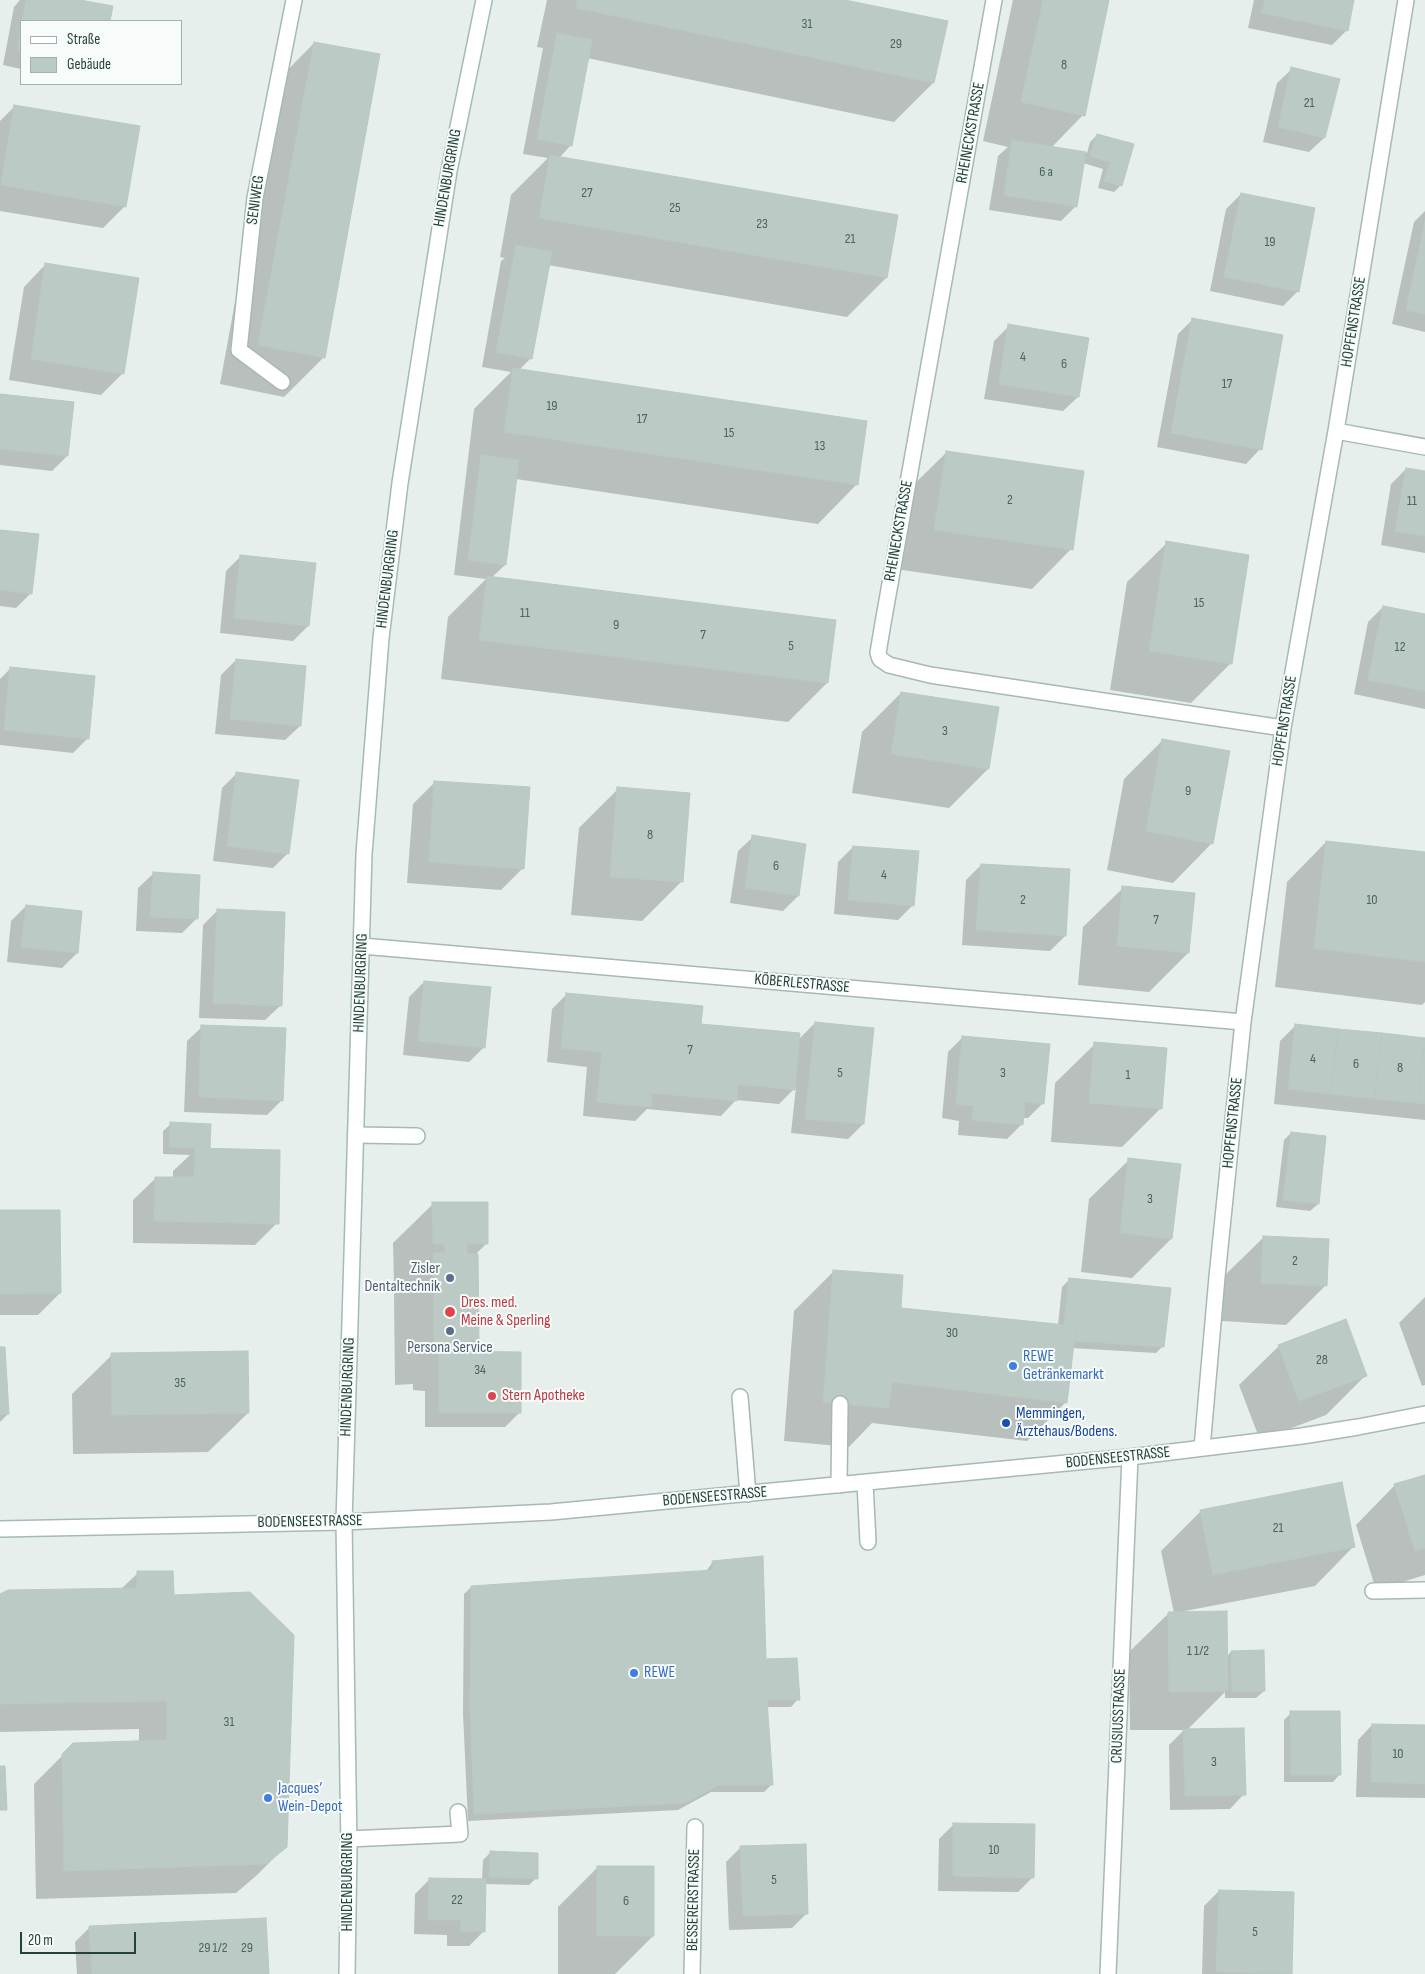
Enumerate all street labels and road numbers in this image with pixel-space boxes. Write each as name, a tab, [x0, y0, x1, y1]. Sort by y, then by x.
street label: RHEINECKSTRASSE	[953, 81, 989, 185]
street label: HINDENBURGRING	[430, 127, 466, 229]
street label: SENIWEG	[243, 174, 269, 226]
street label: HOPFENSTRASSE	[1337, 275, 1371, 369]
street label: RHEINECKSTRASSE	[881, 479, 917, 583]
street label: HINDENBURGRING	[372, 529, 404, 629]
street label: HOPFENSTRASSE	[1268, 674, 1302, 768]
street label: HINDENBURGRING	[350, 933, 372, 1033]
street label: KÖBERLESTRASSE	[753, 970, 851, 998]
street label: HOPFENSTRASSE	[1219, 1077, 1247, 1169]
street label: HINDENBURGRING	[337, 1337, 359, 1437]
street label: BODENSEESTRASSE	[1065, 1443, 1171, 1473]
street label: BODENSEESTRASSE	[662, 1483, 768, 1511]
street label: BODENSEESTRASSE	[257, 1511, 363, 1533]
street label: CRUSIUSSTRASSE	[1108, 1668, 1130, 1764]
street label: HINDENBURGRING	[338, 1832, 358, 1932]
street label: BESSERERSTRASSE	[684, 1849, 704, 1951]

